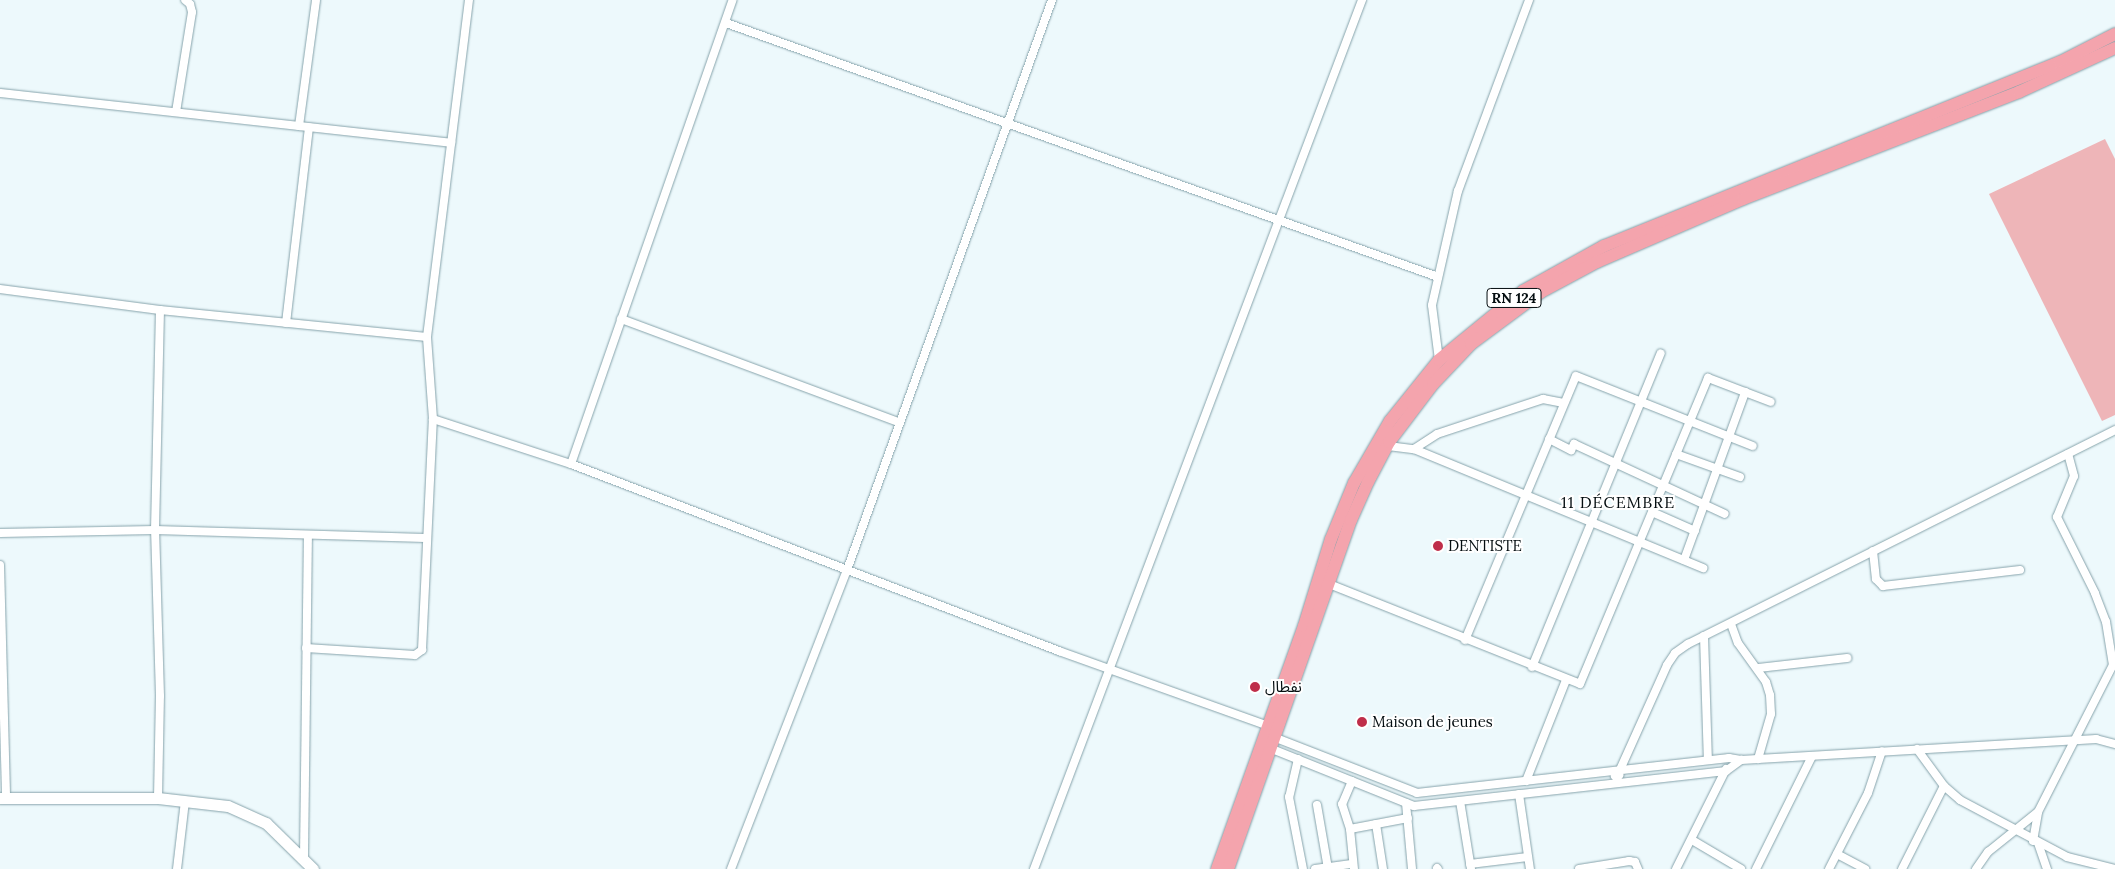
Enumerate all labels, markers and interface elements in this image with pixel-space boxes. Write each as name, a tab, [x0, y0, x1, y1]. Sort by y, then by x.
road number: RN 124	[1486, 286, 1542, 310]
district label: 11 DÉCEMBRE	[1560, 492, 1676, 512]
place label: DENTISTE	[1448, 537, 1522, 555]
marker: DENTISTE	[1432, 540, 1444, 552]
place label: نفطال	[1265, 678, 1302, 696]
marker: نفطال	[1249, 681, 1261, 693]
place label: Maison de jeunes	[1372, 713, 1493, 731]
marker: Maison de jeunes	[1356, 716, 1368, 728]

